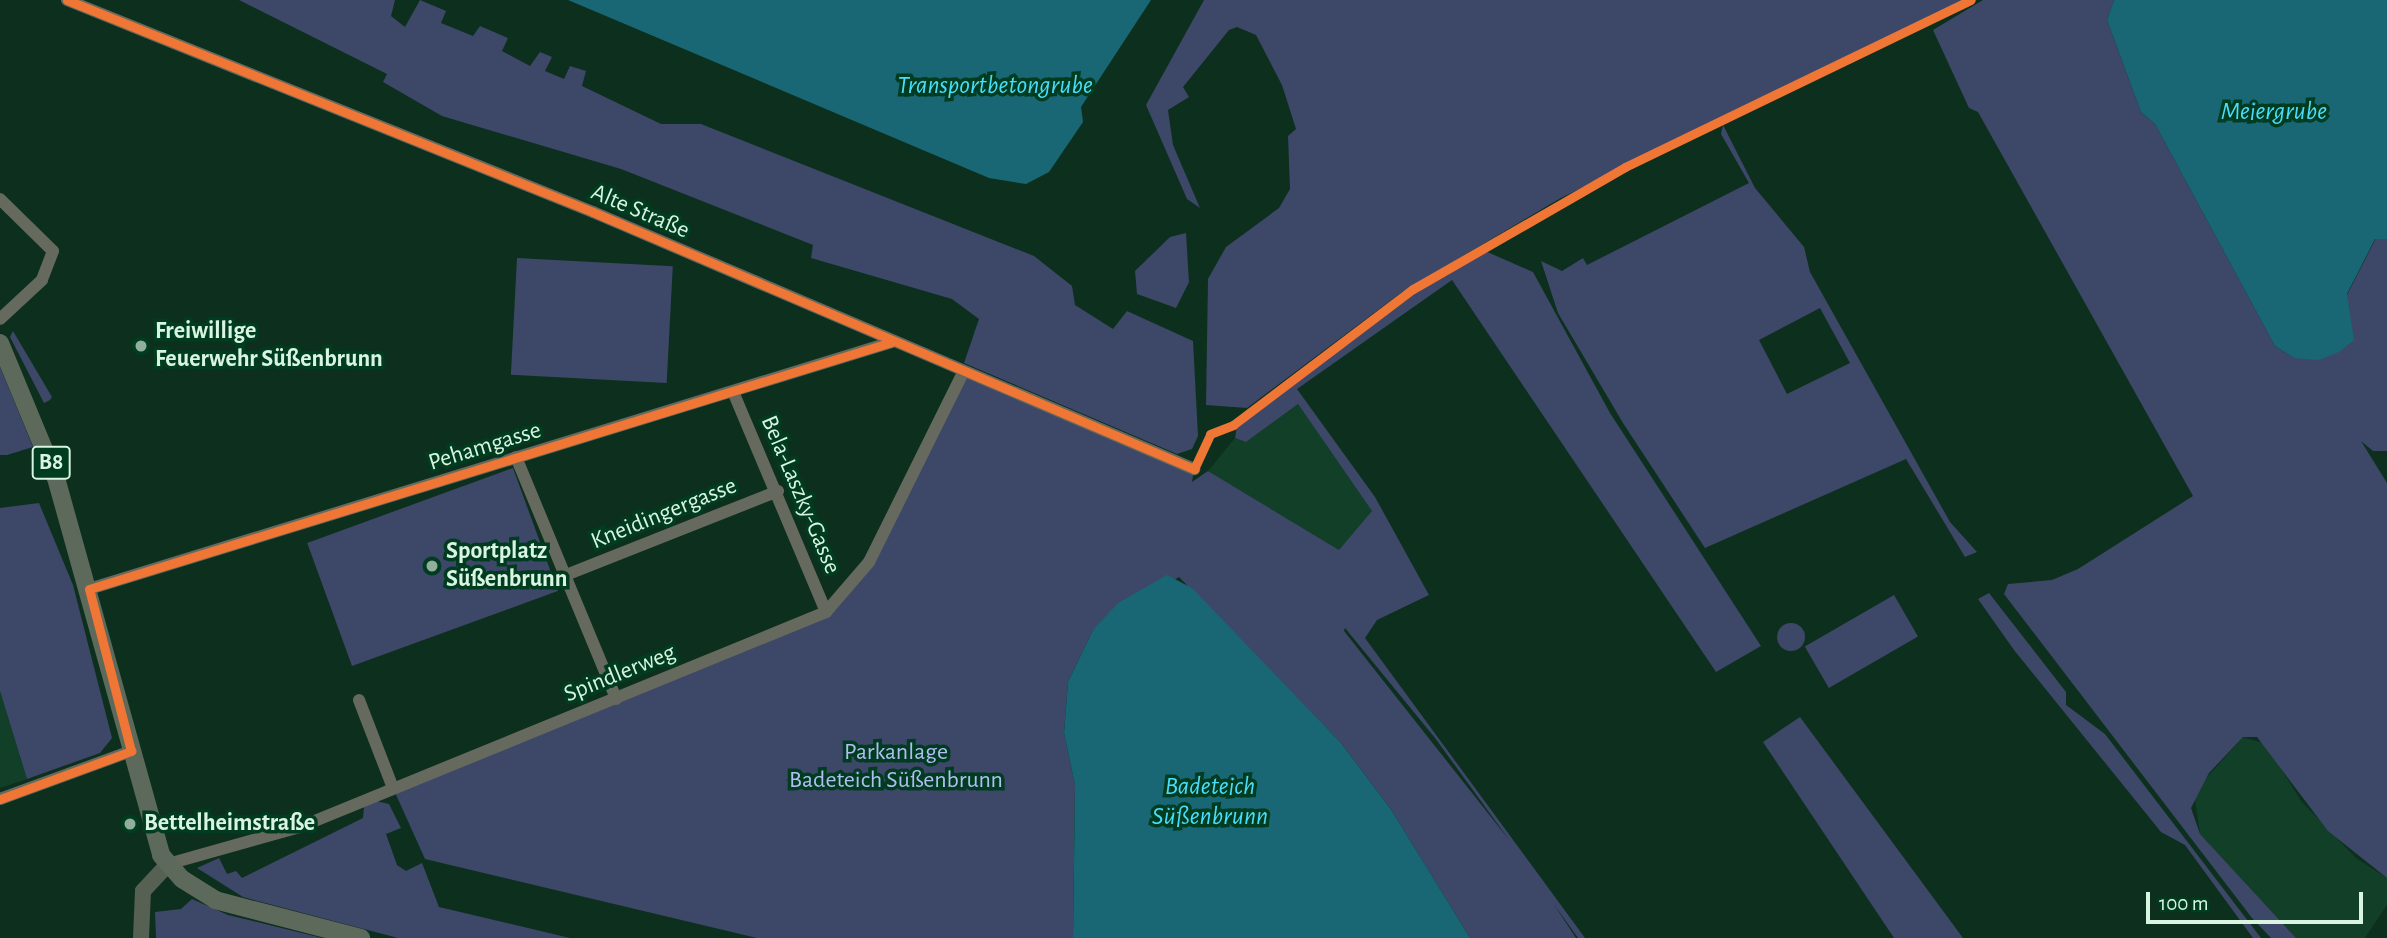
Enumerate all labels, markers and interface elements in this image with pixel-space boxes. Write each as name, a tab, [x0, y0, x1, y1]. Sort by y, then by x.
water label: Transportbetongrube	[897, 70, 1093, 102]
water label: Meiergrube	[2221, 96, 2327, 128]
street label: Alte Straße	[586, 178, 694, 246]
place label: Freiwillige Feuerwehr Süßenbrunn	[155, 318, 383, 374]
marker: Freiwillige Feuerwehr Süßenbrunn	[133, 338, 149, 354]
street label: Bela-Laszky-Gasse	[754, 412, 846, 578]
street label: Pehamgasse	[425, 416, 545, 478]
road number: B8	[30, 444, 72, 482]
street label: Kneidingergasse	[587, 472, 741, 556]
place label: Sportplatz Süßenbrunn	[446, 538, 567, 594]
marker: Sportplatz Süßenbrunn	[424, 558, 440, 574]
street label: Spindlerweg	[560, 639, 680, 709]
park label: Parkanlage Badeteich Süßenbrunn	[789, 739, 1003, 795]
water label: Badeteich Süßenbrunn	[1152, 771, 1268, 832]
place label: Bettelheimstraße	[144, 810, 315, 838]
marker: Bettelheimstraße	[122, 816, 138, 832]
scale bar	[2149, 878, 2366, 922]
text: 100 m	[2159, 893, 2209, 914]

